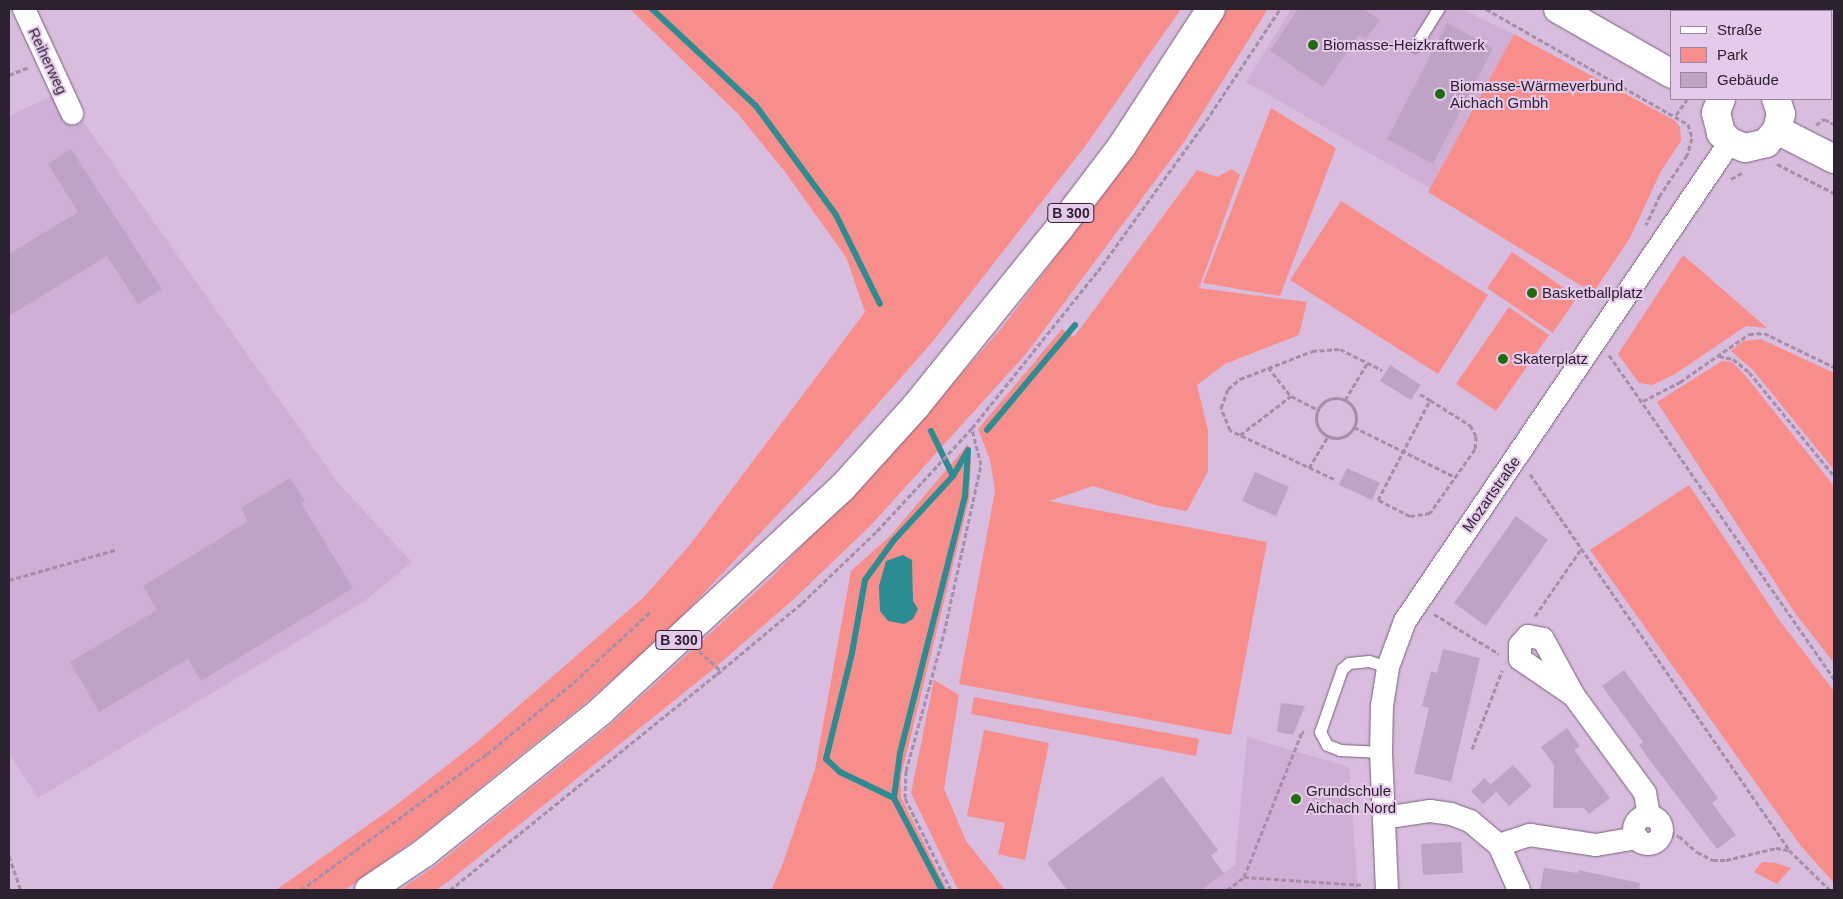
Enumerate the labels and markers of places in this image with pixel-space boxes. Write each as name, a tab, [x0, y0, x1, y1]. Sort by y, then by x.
place label: Biomasse-Heizkraftwerk	[1323, 36, 1485, 54]
marker: Biomasse-Heizkraftwerk	[1307, 39, 1319, 51]
place label: Biomasse-Wärmeverbund Aichach Gmbh	[1450, 76, 1623, 111]
marker: Biomasse-Wärmeverbund Aichach Gmbh	[1434, 88, 1446, 100]
place label: Basketballplatz	[1542, 284, 1643, 302]
marker: Basketballplatz	[1526, 287, 1538, 299]
place label: Skaterplatz	[1513, 350, 1588, 368]
marker: Skaterplatz	[1497, 353, 1509, 365]
place label: Grundschule Aichach Nord	[1306, 781, 1396, 816]
marker: Grundschule Aichach Nord	[1290, 793, 1302, 805]

